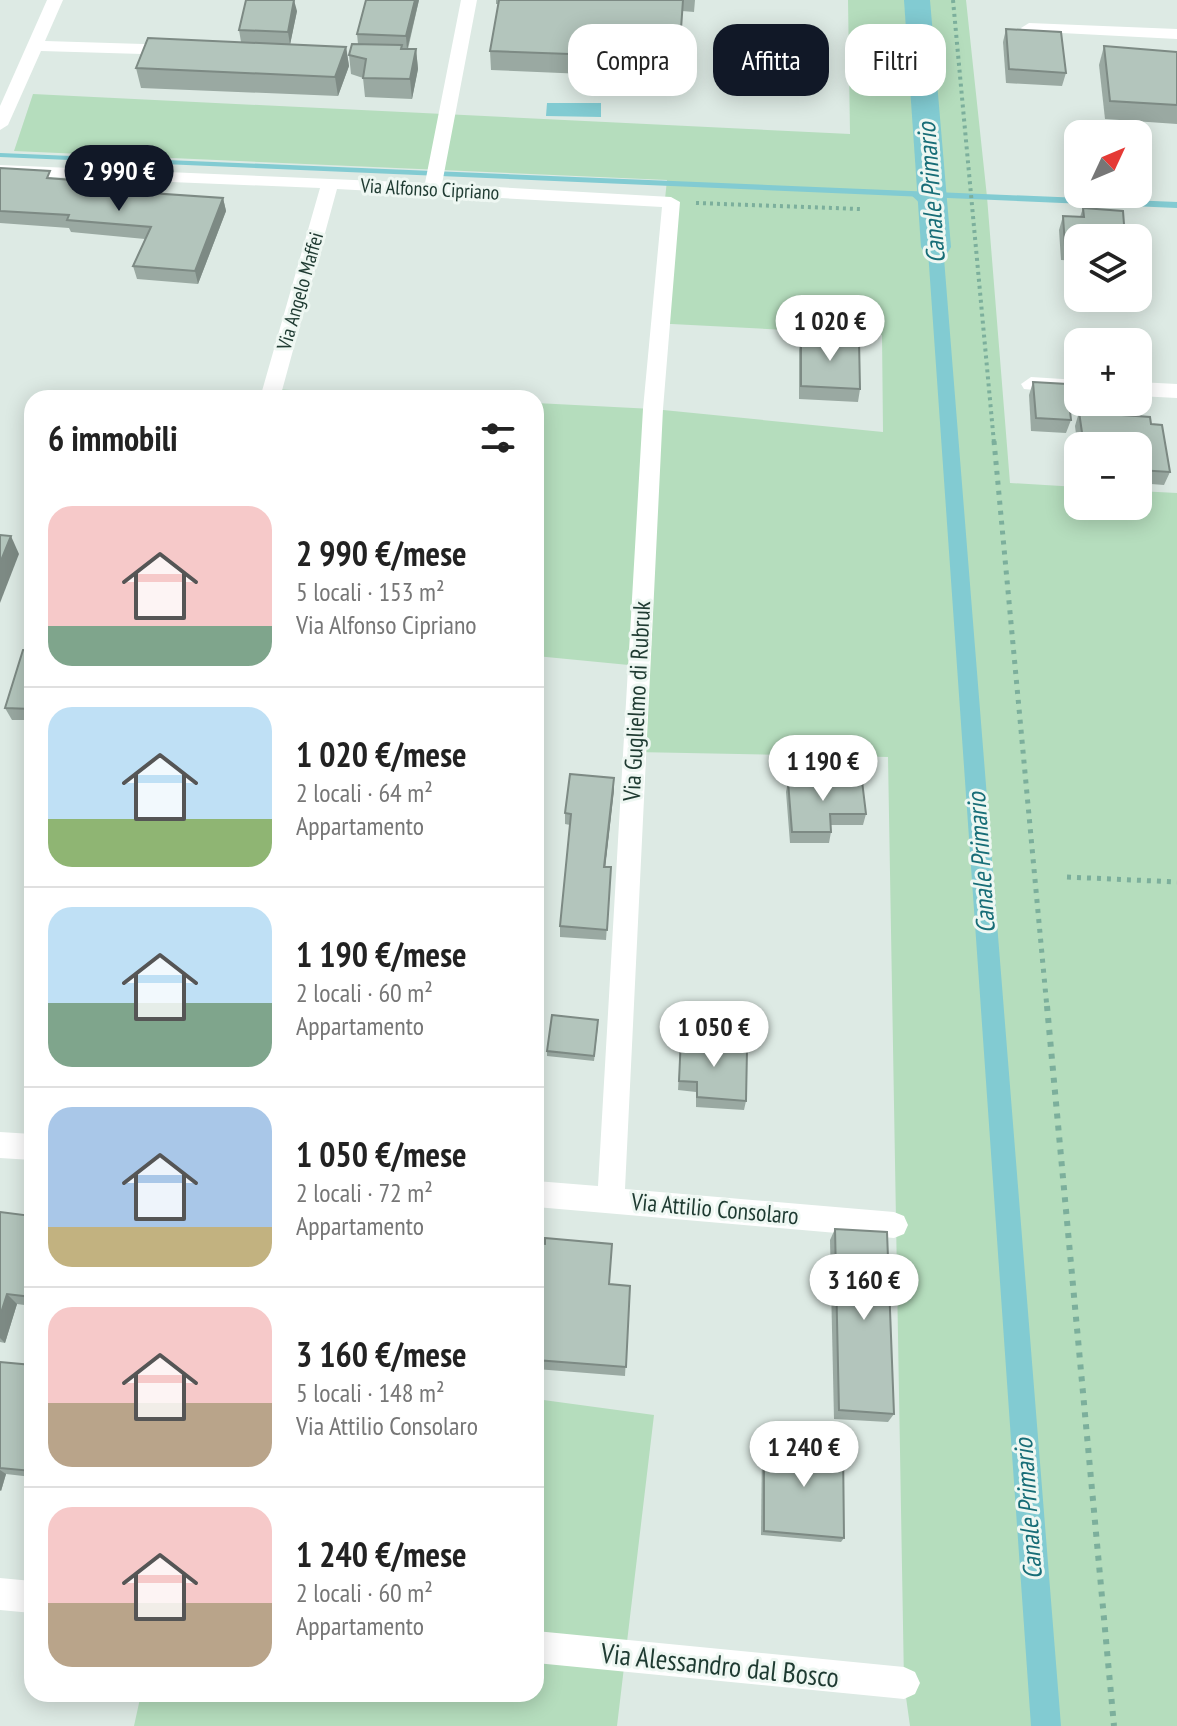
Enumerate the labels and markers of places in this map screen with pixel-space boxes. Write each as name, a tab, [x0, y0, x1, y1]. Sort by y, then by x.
pin: 2 990 €	[45, 145, 193, 213]
pin: 1 020 €	[756, 295, 904, 363]
pin: 1 190 €	[749, 735, 897, 803]
pin: 1 050 €	[640, 1001, 788, 1069]
pin: 3 160 €	[790, 1254, 938, 1322]
pin: 1 240 €	[730, 1421, 878, 1489]

